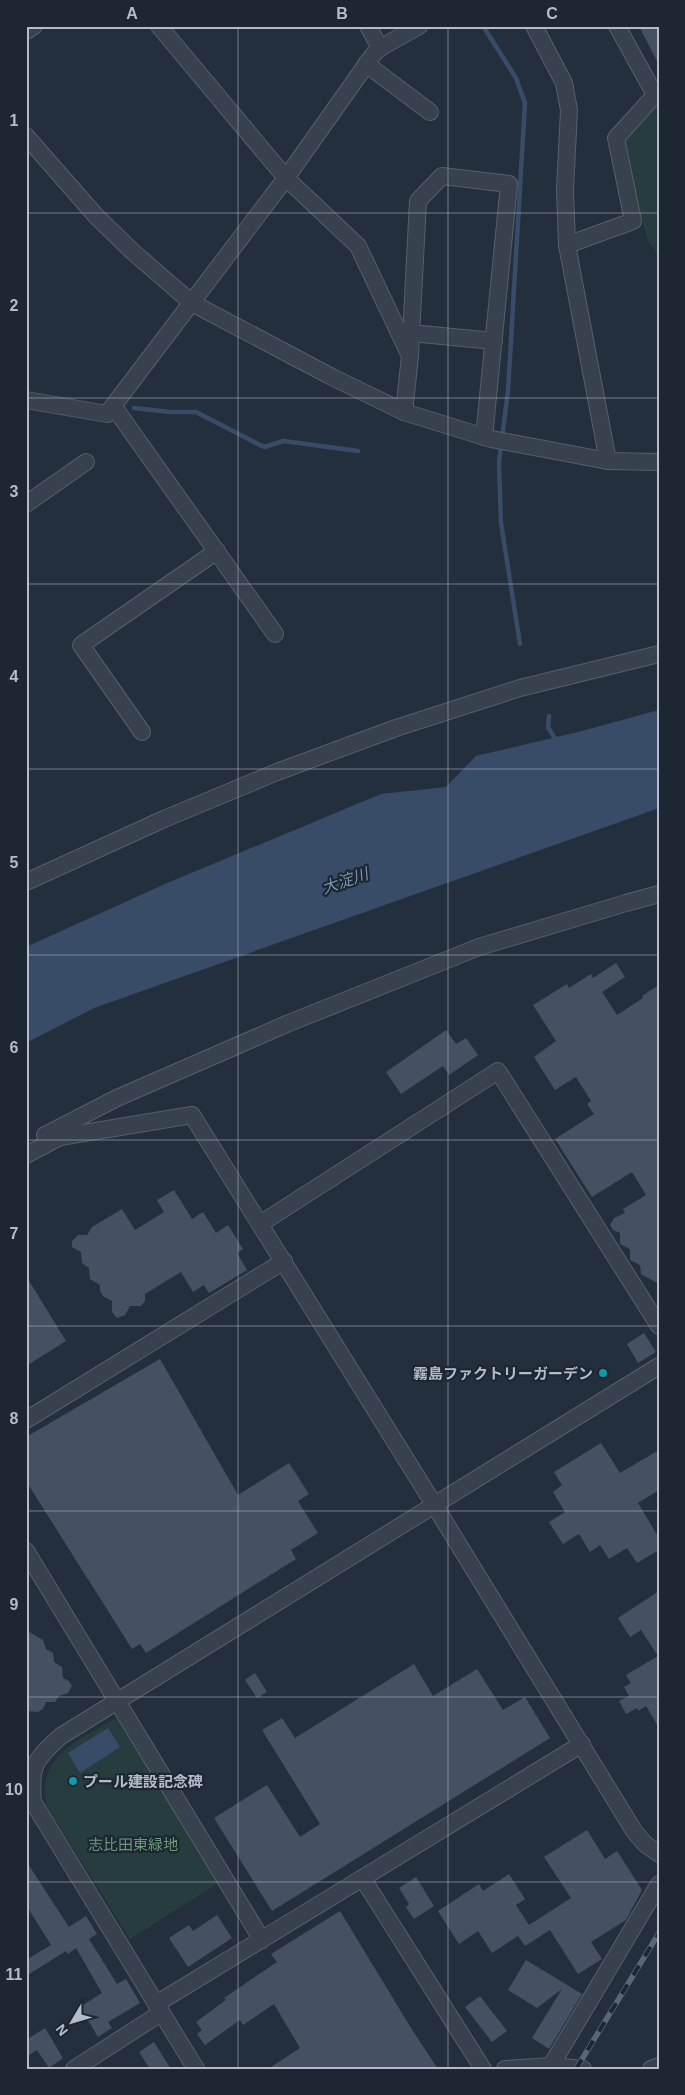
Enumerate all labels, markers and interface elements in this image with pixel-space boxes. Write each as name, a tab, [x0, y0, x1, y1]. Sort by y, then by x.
text: A	[126, 5, 138, 22]
text: B	[336, 5, 348, 22]
text: C	[546, 5, 558, 22]
text: 1	[10, 112, 19, 129]
text: 2	[10, 297, 19, 314]
text: 3	[10, 483, 19, 500]
text: 4	[10, 668, 19, 685]
text: 5	[10, 854, 19, 871]
water label: 大淀川	[320, 865, 372, 897]
text: 6	[10, 1039, 19, 1056]
text: 7	[10, 1225, 19, 1242]
place label: 霧島ファクトリーガーデン	[413, 1365, 593, 1382]
marker: 霧島ファクトリーガーデン	[597, 1367, 609, 1379]
text: 8	[10, 1410, 19, 1427]
text: 9	[10, 1596, 19, 1613]
place label: プール建設記念碑	[83, 1773, 203, 1790]
marker: プール建設記念碑	[67, 1775, 79, 1787]
text: 10	[5, 1781, 23, 1798]
park label: 志比田東緑地	[88, 1836, 178, 1853]
text: 11	[6, 1966, 23, 1983]
north arrow	[48, 1998, 98, 2048]
text: N	[52, 2021, 71, 2039]

